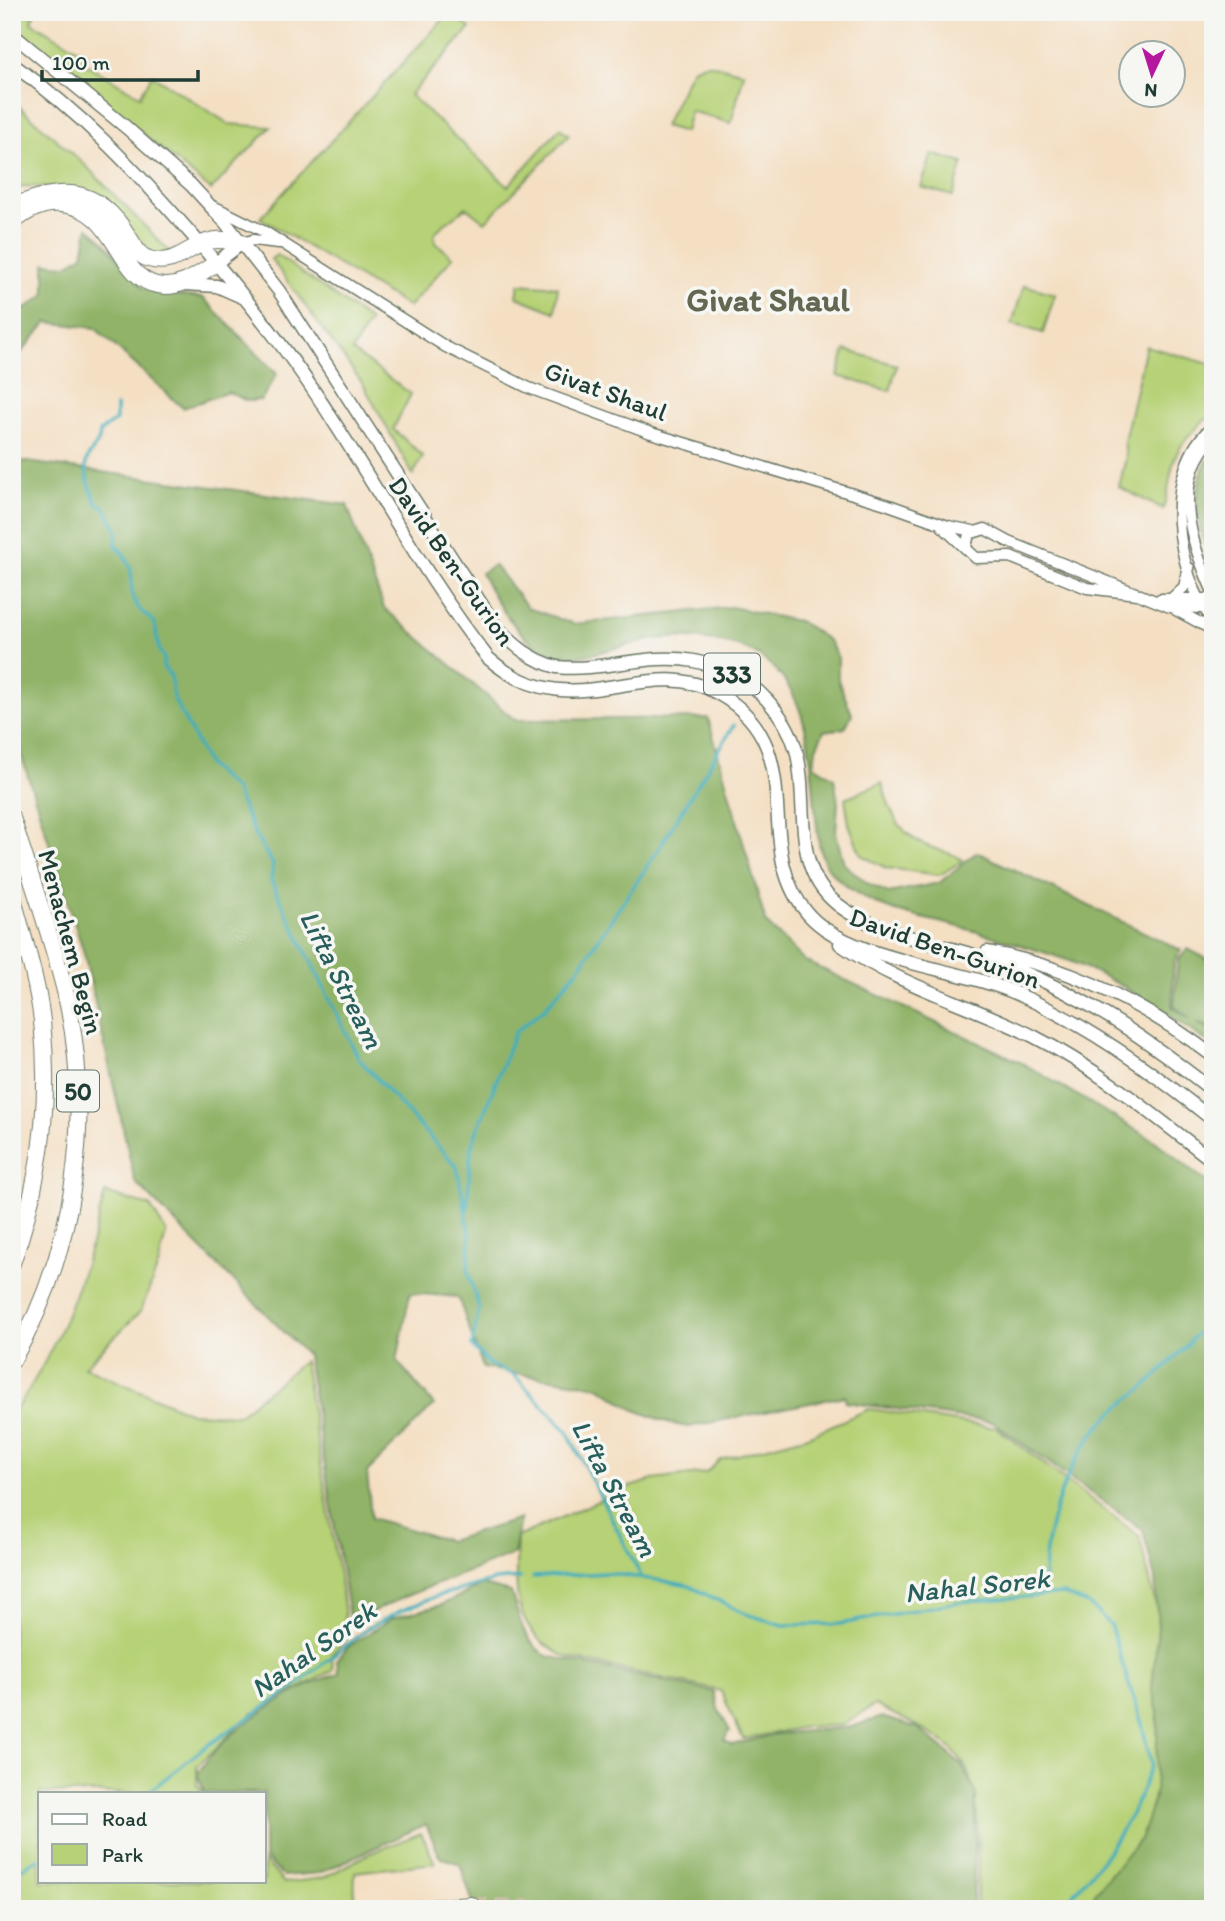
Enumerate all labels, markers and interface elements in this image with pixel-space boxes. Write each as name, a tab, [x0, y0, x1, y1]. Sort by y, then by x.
scale bar	[42, 38, 198, 82]
north arrow	[1116, 38, 1186, 108]
text: 100 m	[52, 50, 110, 75]
text: N	[1144, 79, 1158, 102]
district label: Givat Shaul	[686, 280, 850, 319]
street label: Givat Shaul	[540, 354, 672, 428]
street label: David Ben-Gurion	[382, 470, 522, 652]
road number: 333	[704, 654, 760, 694]
street label: Menachem Begin	[31, 846, 111, 1038]
street label: David Ben-Gurion	[845, 900, 1045, 996]
water label: Lifta Stream	[293, 904, 391, 1054]
road number: 50	[57, 1070, 99, 1112]
water label: Lifta Stream	[565, 1414, 666, 1563]
water label: Nahal Sorek	[903, 1560, 1053, 1610]
water label: Nahal Sorek	[244, 1592, 384, 1705]
legend	[38, 1792, 266, 1882]
text: Road	[102, 1806, 148, 1831]
text: Park	[102, 1842, 144, 1867]

